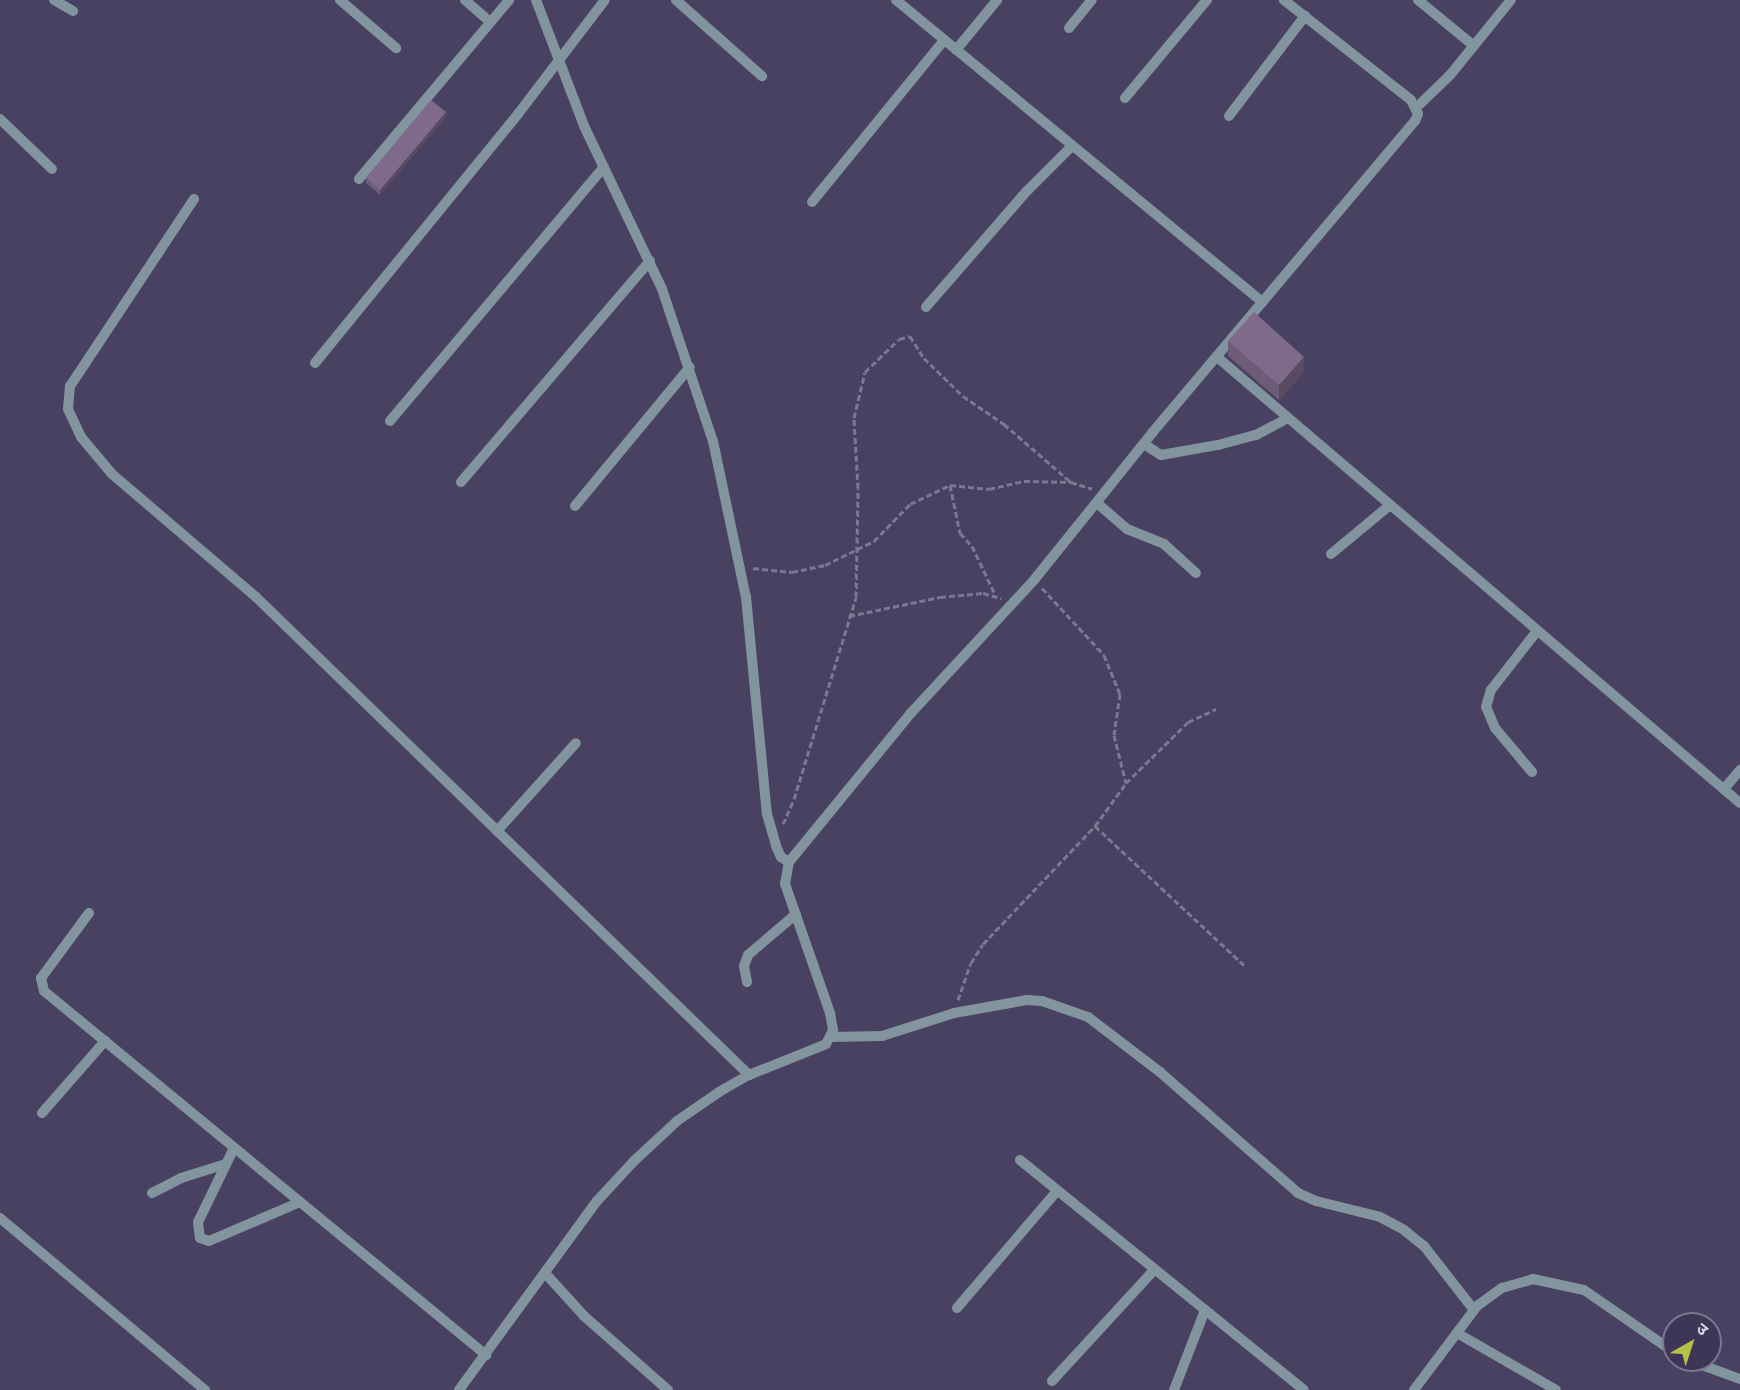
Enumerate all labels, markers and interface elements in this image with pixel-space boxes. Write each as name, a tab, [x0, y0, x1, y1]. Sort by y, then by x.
north arrow	[1662, 1312, 1722, 1372]
text: उ	[1693, 1319, 1712, 1340]

